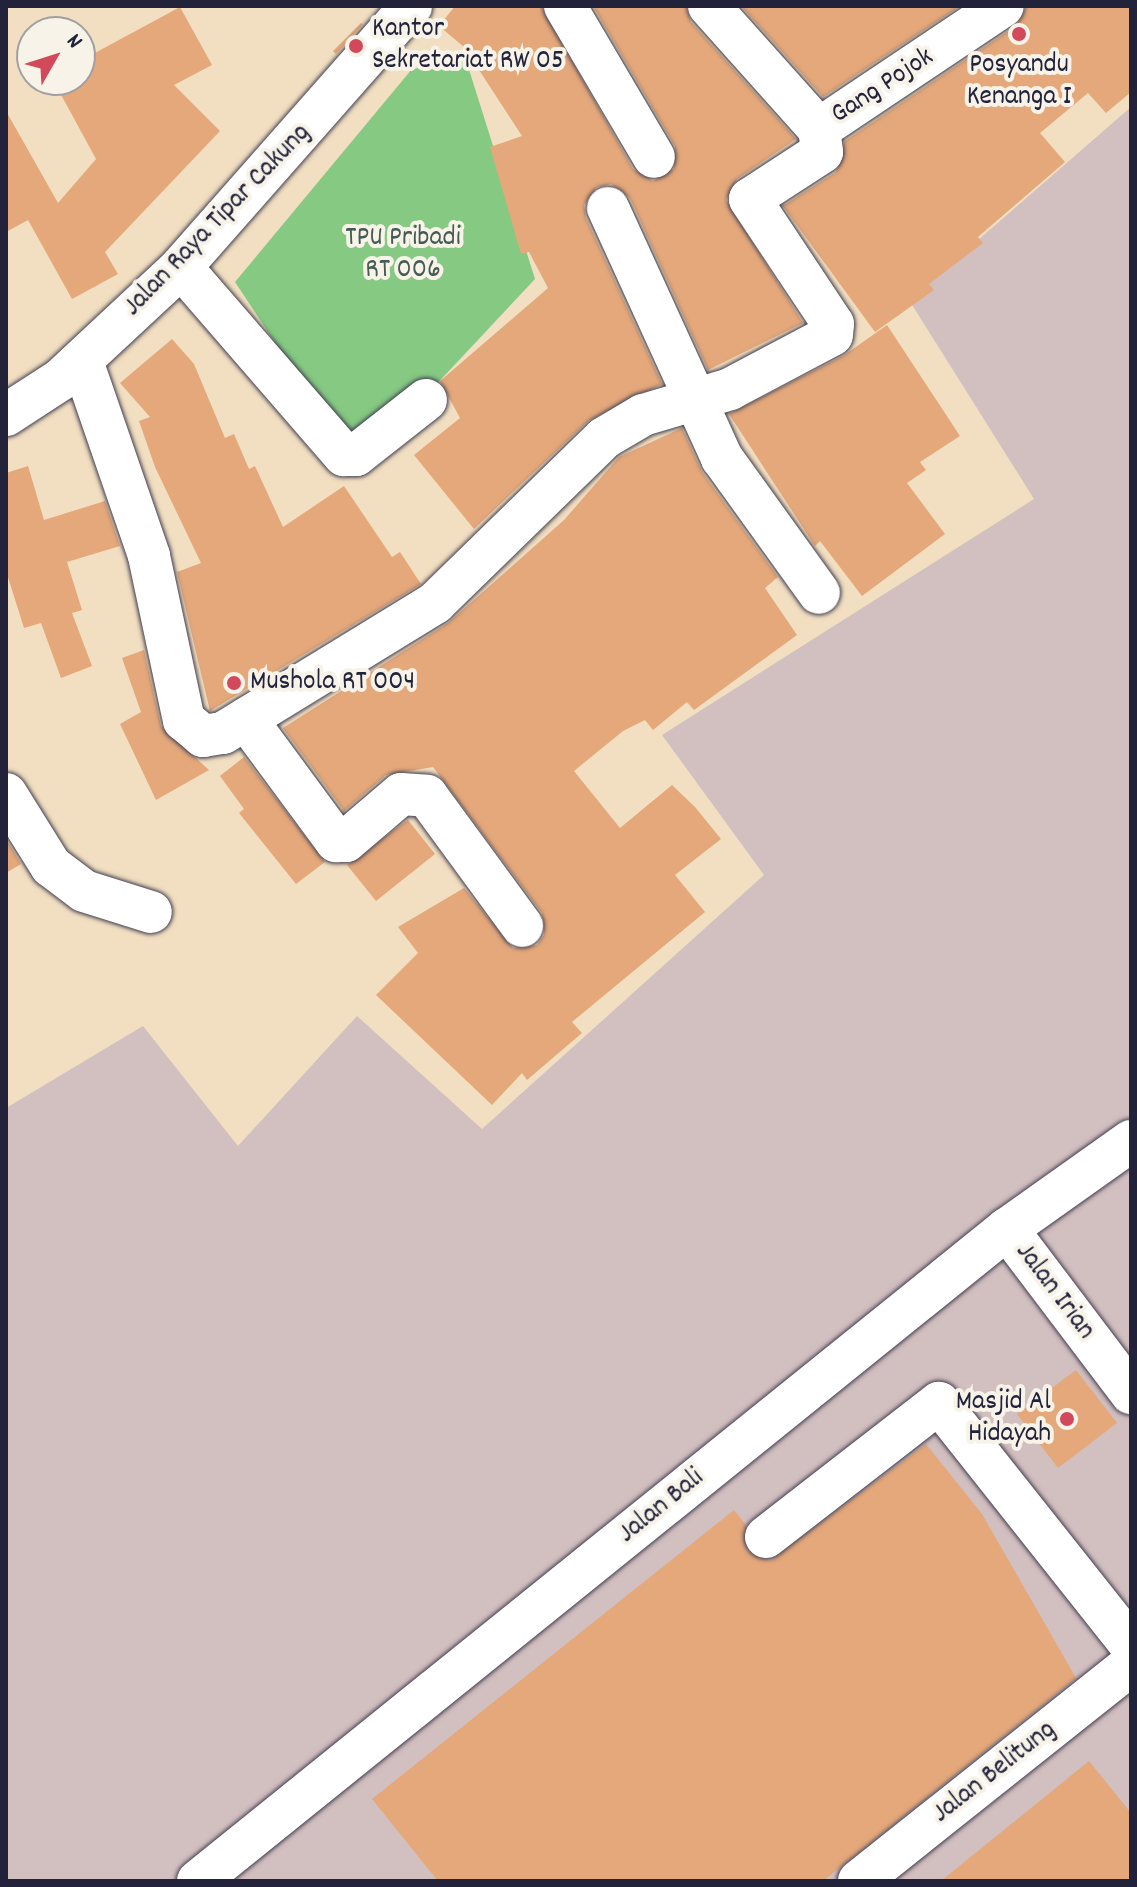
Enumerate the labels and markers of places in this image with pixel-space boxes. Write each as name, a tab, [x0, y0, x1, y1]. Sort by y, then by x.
place label: Kantor Sekretariat RW 05	[372, 13, 564, 79]
marker: Posyandu Kenanga I	[1008, 23, 1030, 45]
marker: Kantor Sekretariat RW 05	[347, 37, 365, 55]
place label: Posyandu Kenanga I	[967, 49, 1071, 115]
place label: Mushola RT 004	[250, 666, 415, 700]
marker: Mushola RT 004	[225, 674, 243, 692]
place label: Masjid Al Hidayah	[956, 1386, 1051, 1452]
marker: Masjid Al Hidayah	[1058, 1410, 1076, 1428]

